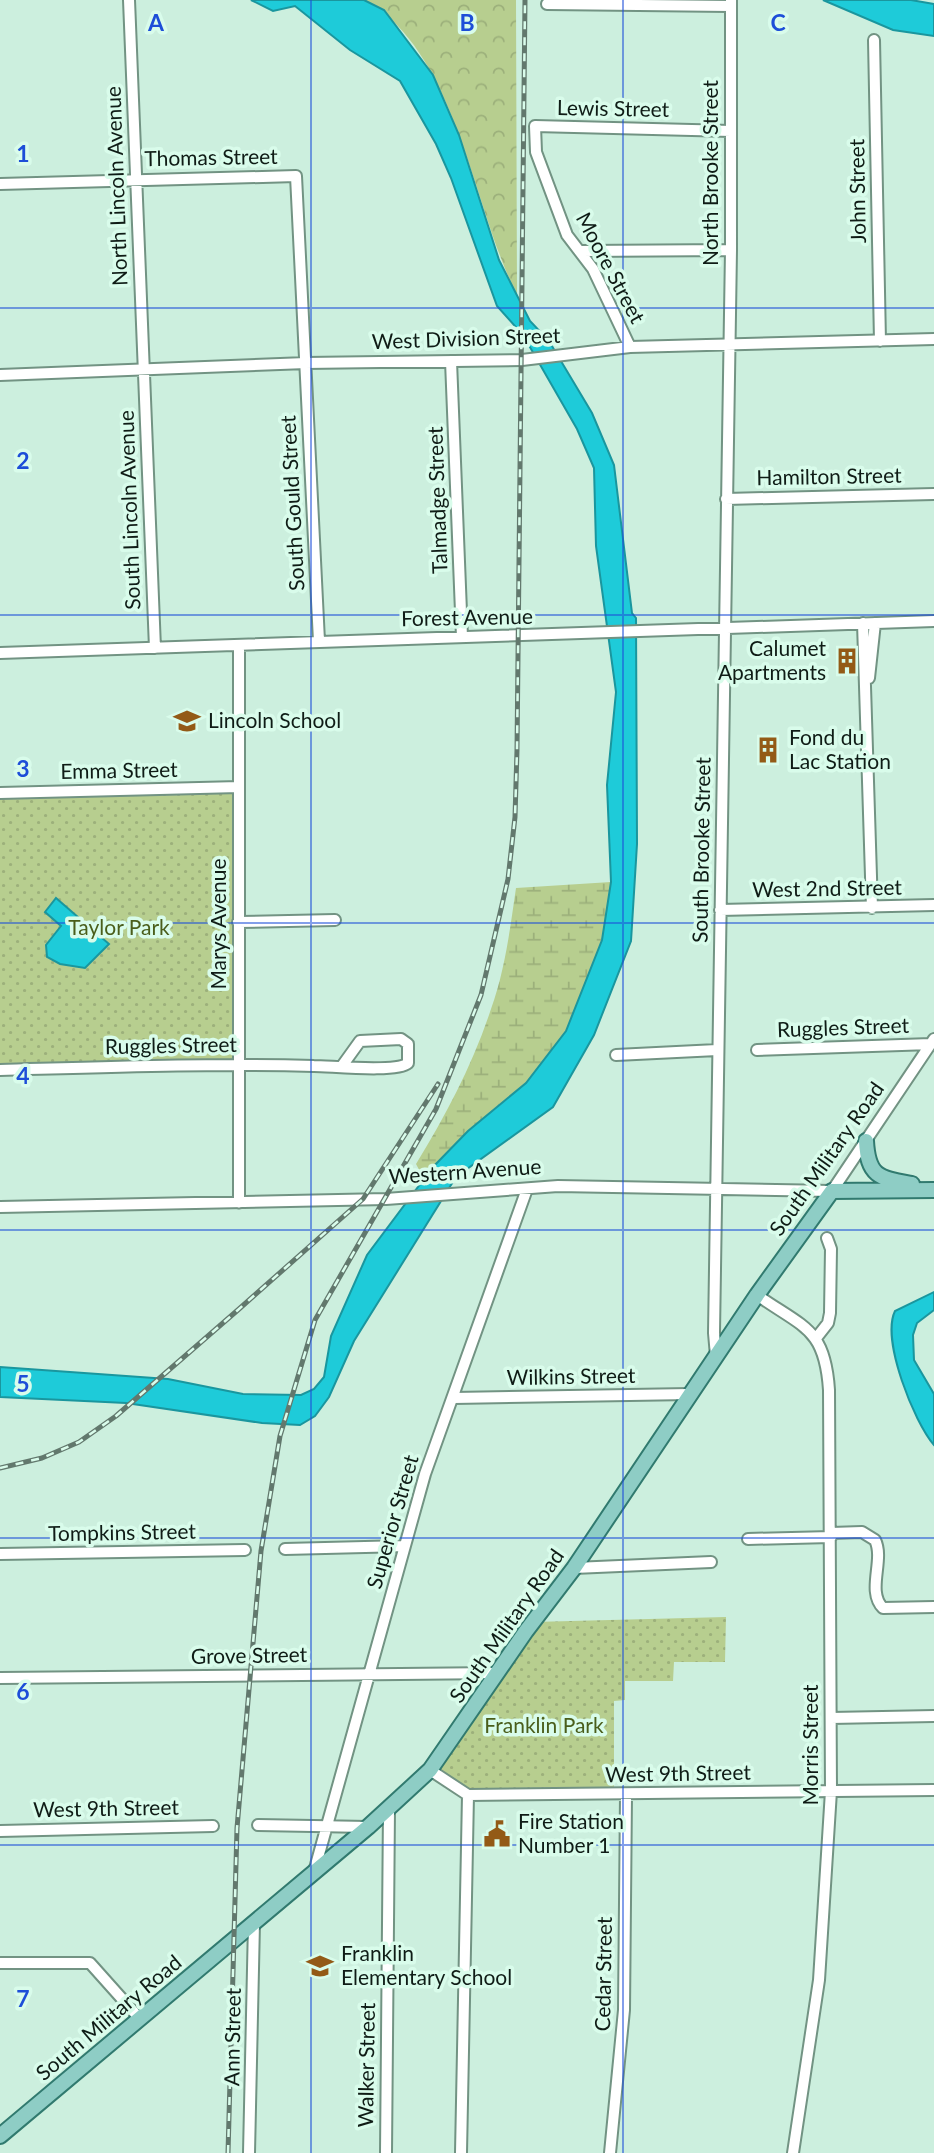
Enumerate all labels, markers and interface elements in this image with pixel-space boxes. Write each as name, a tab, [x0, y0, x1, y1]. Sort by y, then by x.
text: A	[147, 8, 165, 36]
text: B	[459, 8, 475, 36]
text: C	[770, 8, 786, 36]
street label: North Brooke Street	[697, 79, 722, 266]
street label: North Lincoln Avenue	[100, 86, 131, 286]
street label: Lewis Street	[557, 94, 670, 121]
street label: John Street	[843, 138, 870, 243]
text: 1	[16, 139, 30, 167]
street label: Thomas Street	[144, 143, 278, 170]
street label: Moore Street	[572, 208, 651, 327]
street label: West Division Street	[371, 322, 561, 353]
street label: South Lincoln Avenue	[113, 410, 144, 610]
street label: South Gould Street	[274, 414, 309, 592]
street label: Talmadge Street	[421, 426, 452, 574]
text: 2	[16, 446, 30, 474]
street label: Hamilton Street	[756, 462, 902, 489]
street label: Forest Avenue	[401, 603, 533, 630]
place label: Calumet Apartments	[718, 635, 826, 684]
building icon: Calumet Apartments	[832, 646, 862, 676]
school or university icon: Lincoln School	[172, 706, 202, 736]
place label: Lincoln School	[208, 707, 341, 732]
place label: Fond du Lac Station	[789, 724, 891, 773]
building icon: Fond du Lac Station	[753, 735, 783, 765]
text: 3	[16, 754, 30, 782]
street label: Emma Street	[60, 756, 178, 783]
street label: South Brooke Street	[686, 756, 715, 943]
street label: Marys Avenue	[205, 858, 230, 990]
street label: West 2nd Street	[752, 874, 903, 901]
park label: Taylor Park	[68, 914, 170, 939]
street label: Ruggles Street	[777, 1012, 910, 1041]
street label: Ruggles Street	[105, 1031, 238, 1058]
text: 4	[16, 1061, 30, 1089]
street label: South Military Road	[763, 1076, 888, 1240]
street label: Western Avenue	[388, 1153, 542, 1188]
street label: Wilkins Street	[506, 1362, 636, 1389]
text: 5	[16, 1369, 30, 1397]
street label: Superior Street	[360, 1451, 423, 1591]
street label: Tompkins Street	[48, 1518, 197, 1545]
street label: South Military Road	[443, 1543, 568, 1707]
street label: Grove Street	[191, 1641, 308, 1668]
text: 6	[16, 1677, 30, 1705]
street label: Morris Street	[797, 1684, 822, 1806]
park label: Franklin Park	[484, 1712, 604, 1737]
street label: West 9th Street	[605, 1759, 752, 1786]
street label: West 9th Street	[33, 1794, 180, 1821]
place label: Fire Station Number 1	[518, 1808, 624, 1857]
public building icon: Fire Station Number 1	[482, 1819, 512, 1849]
street label: Cedar Street	[589, 1916, 616, 2032]
place label: Franklin Elementary School	[341, 1940, 512, 1989]
street label: South Military Road	[30, 1949, 186, 2085]
school or university icon: Franklin Elementary School	[305, 1951, 335, 1981]
text: 7	[16, 1984, 30, 2012]
street label: Ann Street	[218, 1987, 245, 2086]
street label: Walker Street	[352, 2002, 379, 2128]

